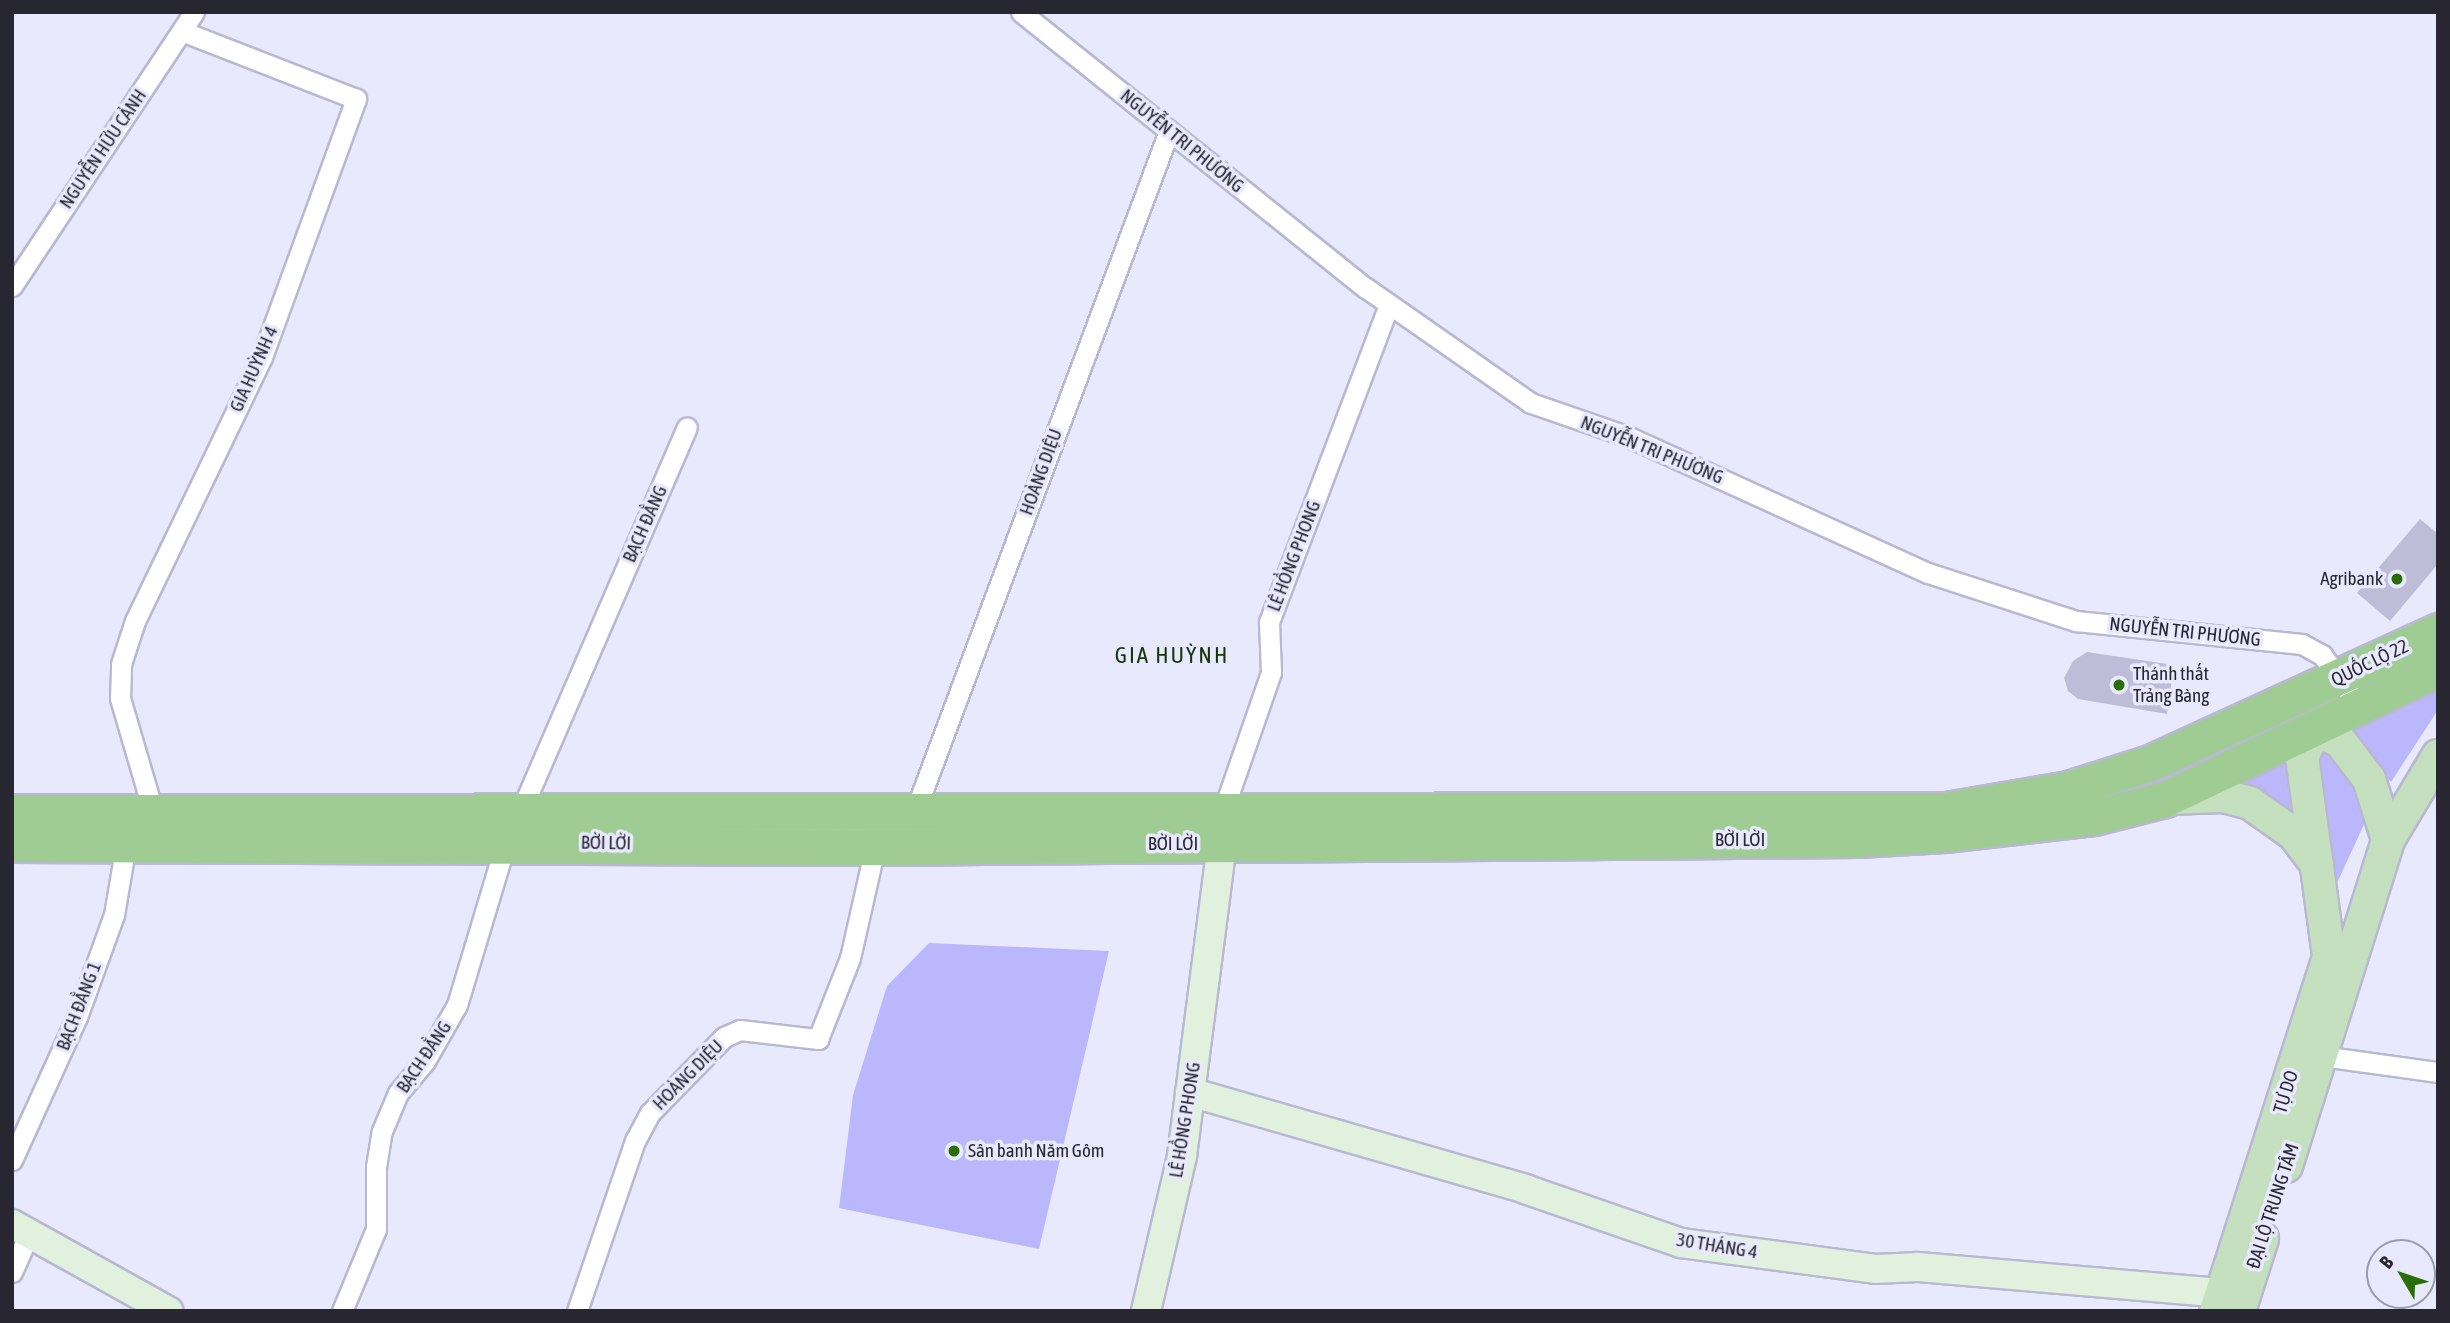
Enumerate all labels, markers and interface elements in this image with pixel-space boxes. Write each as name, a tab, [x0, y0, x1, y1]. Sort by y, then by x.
street label: NGUYỄN TRI PHƯƠNG	[1116, 84, 1248, 198]
street label: NGUYỄN HỮU CẢNH	[55, 85, 151, 213]
street label: GIA HUỲNH 4	[225, 323, 283, 415]
street label: NGUYỄN TRI PHƯƠNG	[1577, 411, 1727, 489]
street label: HOÀNG DIỆU	[1015, 426, 1067, 518]
street label: BẠCH ĐẰNG	[618, 482, 672, 566]
street label: LÊ HỒNG PHONG	[1262, 497, 1326, 615]
place label: Agribank	[2320, 568, 2383, 590]
marker: Agribank	[2389, 571, 2405, 587]
street label: NGUYỄN TRI PHƯƠNG	[2108, 613, 2262, 651]
street label: QUỐC LỘ 22	[2328, 635, 2412, 691]
district label: GIA HUỲNH	[1116, 641, 1228, 669]
place label: Thánh thất Trảng Bàng	[2133, 663, 2209, 707]
marker: Thánh thất Trảng Bàng	[2111, 677, 2127, 693]
street label: BỜI LỜI	[1715, 829, 1765, 851]
street label: BỜI LỜI	[581, 831, 631, 855]
street label: BỜI LỜI	[1148, 833, 1198, 855]
street label: BẠCH ĐẰNG 1	[52, 958, 106, 1054]
street label: BẠCH ĐẰNG	[392, 1017, 456, 1097]
street label: HOÀNG DIỆU	[648, 1035, 728, 1115]
street label: LÊ HỒNG PHONG	[1165, 1061, 1205, 1179]
street label: TỰ DO	[2269, 1068, 2303, 1116]
place label: Sân banh Năm Gôm	[968, 1140, 1105, 1162]
street label: ĐẠI LỘ TRUNG TÂM	[2242, 1140, 2304, 1272]
marker: Sân banh Năm Gôm	[946, 1143, 962, 1159]
street label: 30 THÁNG 4	[1675, 1228, 1759, 1264]
north arrow	[2366, 1239, 2436, 1309]
text: B	[2375, 1252, 2398, 1272]

